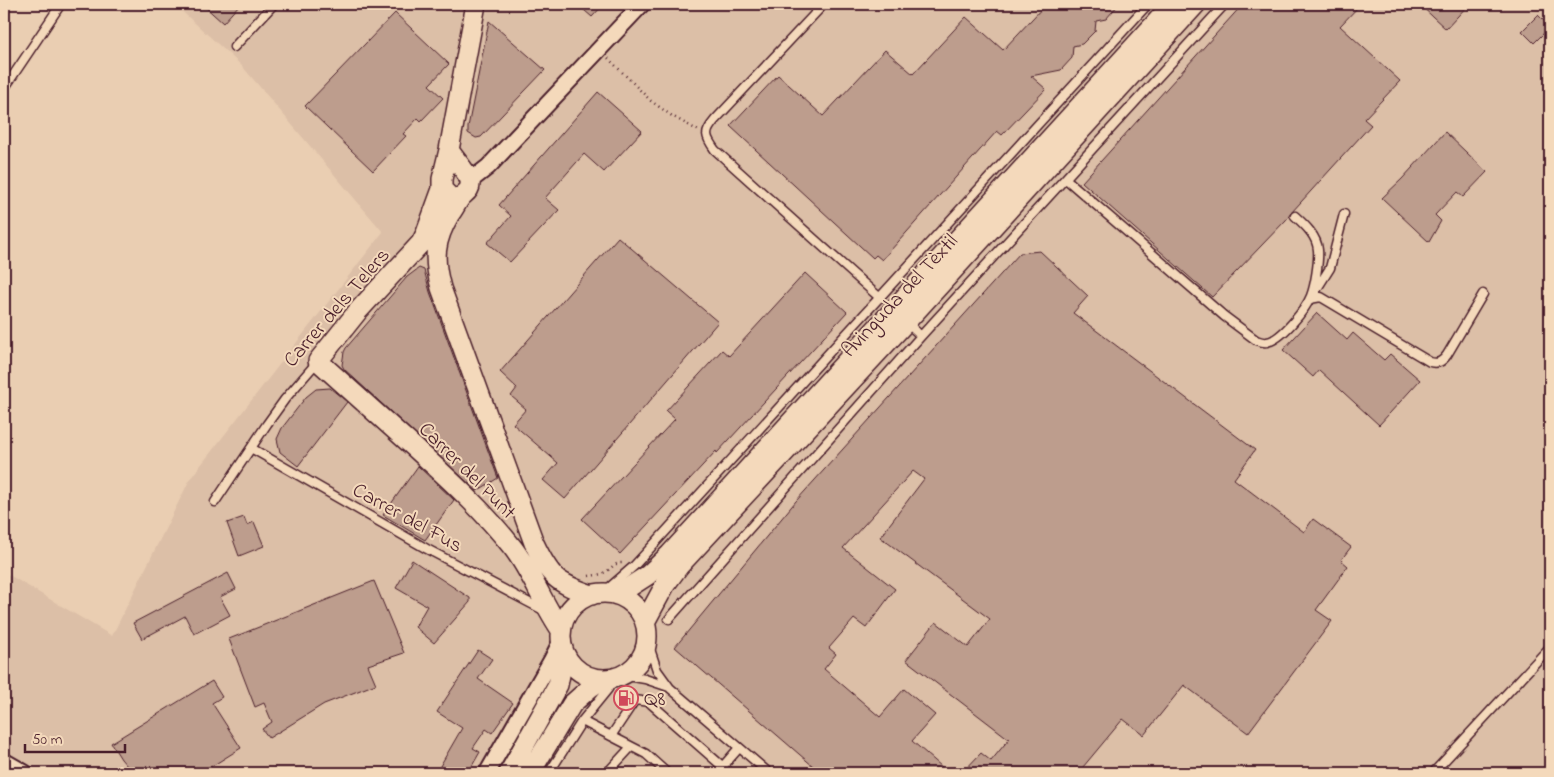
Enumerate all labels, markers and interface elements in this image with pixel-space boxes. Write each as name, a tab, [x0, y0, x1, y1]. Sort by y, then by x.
street label: Avinguda del Tèxtil	[835, 228, 967, 366]
street label: Carrer dels Telers	[277, 242, 398, 374]
street label: Carrer del Punt	[411, 416, 522, 527]
street label: Carrer del Fus	[346, 476, 468, 561]
fuel station icon: Q8	[613, 685, 639, 711]
place label: Q8	[644, 685, 666, 715]
scale bar	[25, 722, 125, 754]
text: 50 m	[32, 729, 63, 751]

